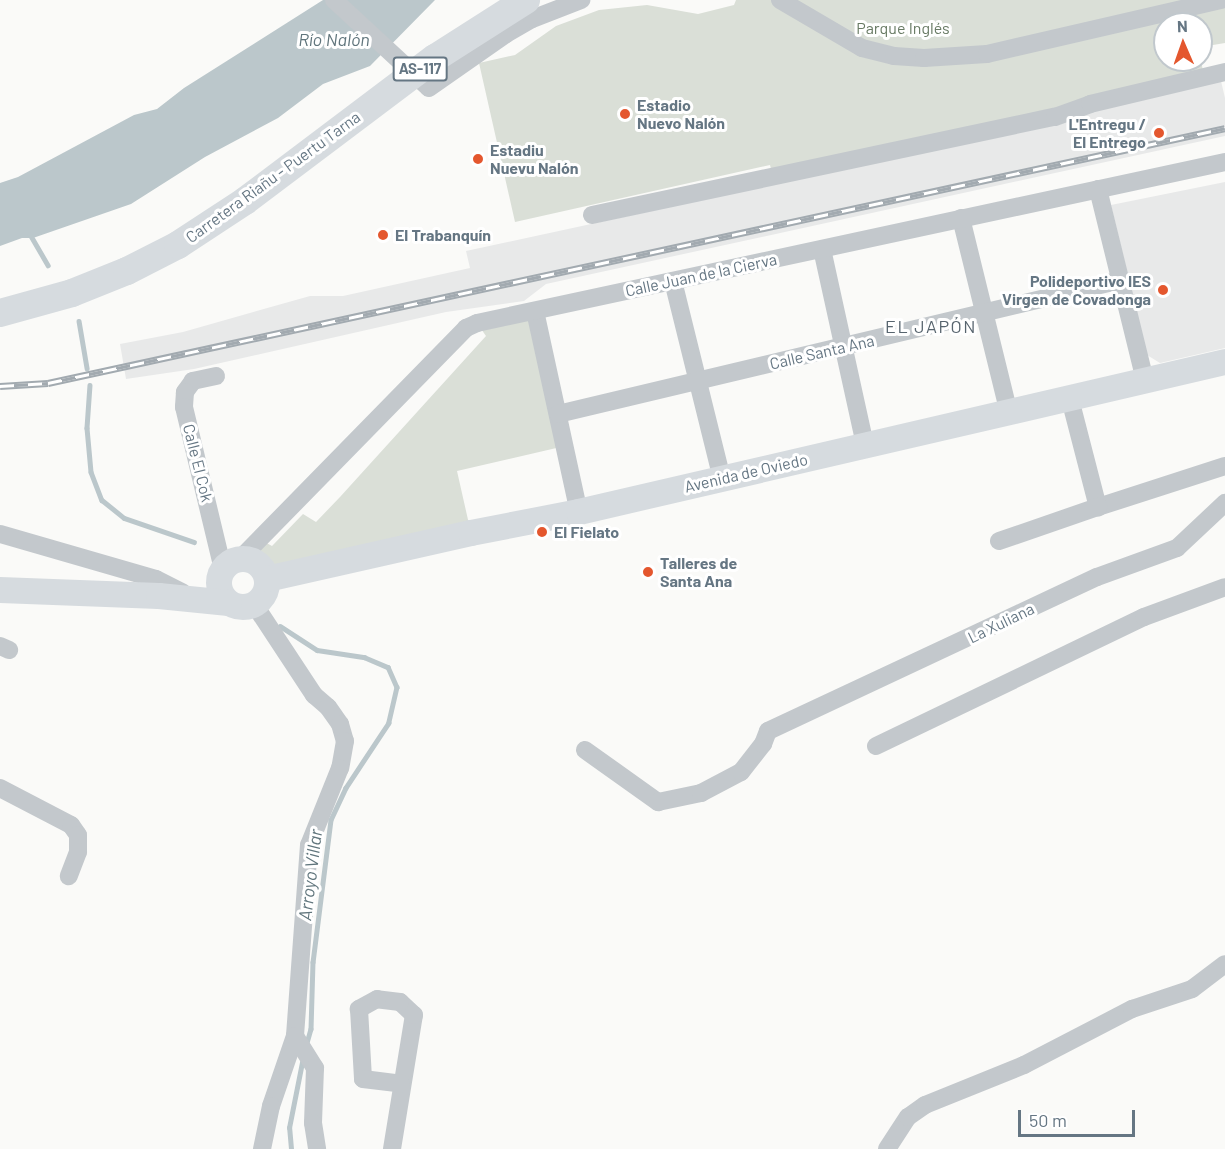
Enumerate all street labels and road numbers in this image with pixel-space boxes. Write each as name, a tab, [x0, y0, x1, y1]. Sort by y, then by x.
road number: AS-117	[392, 57, 448, 81]
street label: Carretera Riañu - Puertu Tarna	[182, 107, 364, 247]
street label: Calle Juan de la Cierva	[623, 250, 779, 300]
street label: Calle Santa Ana	[768, 331, 876, 373]
street label: Calle El Cok	[179, 422, 217, 504]
street label: Avenida de Oviedo	[682, 449, 810, 497]
street label: La Xuliana	[965, 599, 1037, 647]

